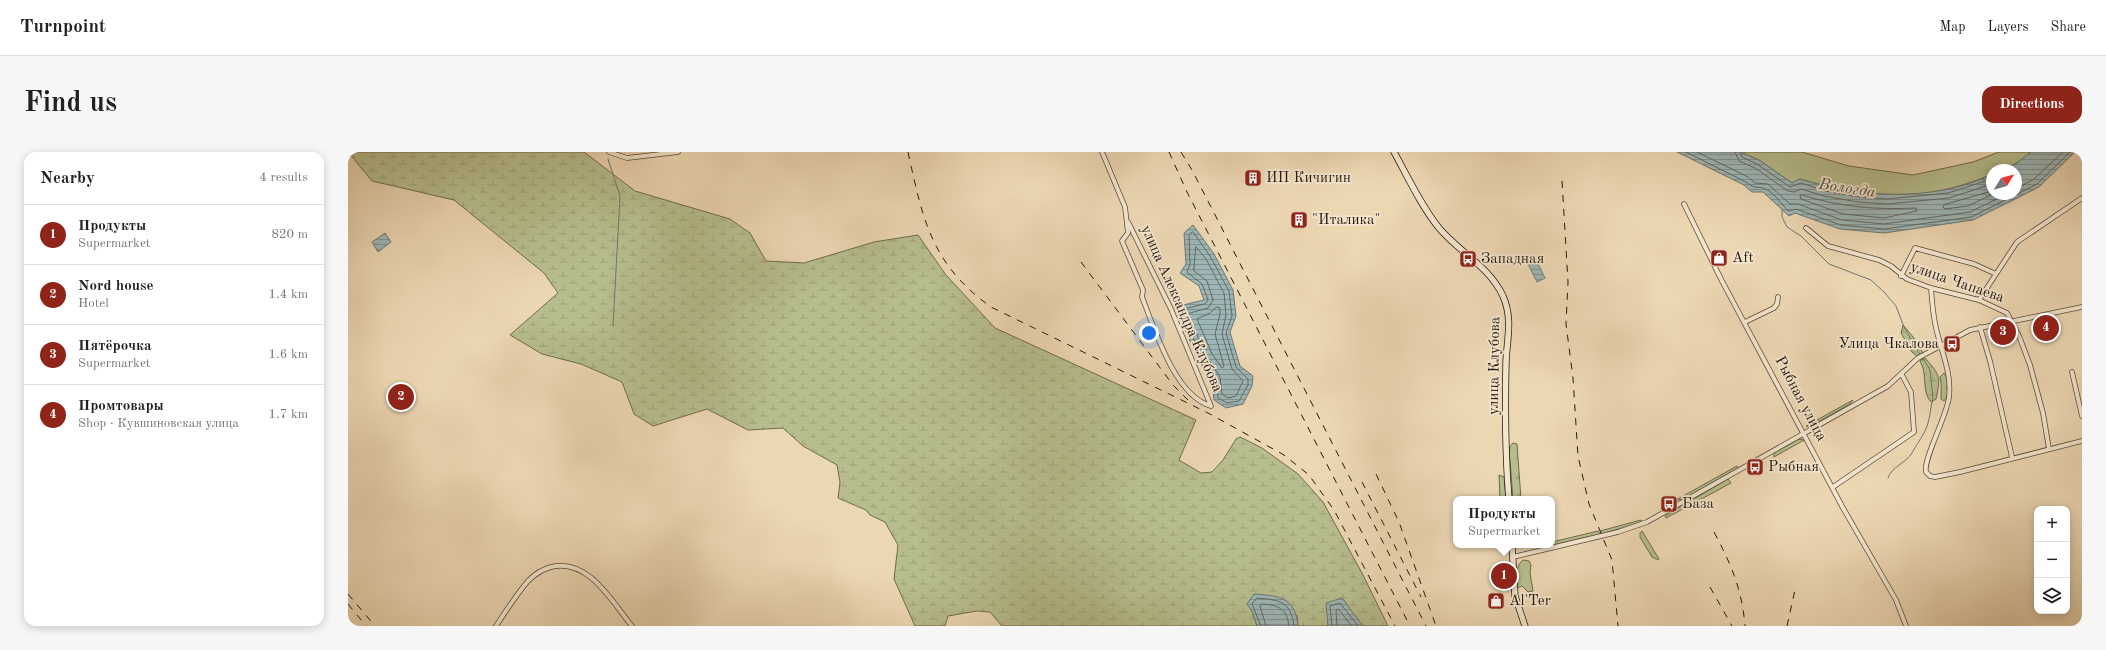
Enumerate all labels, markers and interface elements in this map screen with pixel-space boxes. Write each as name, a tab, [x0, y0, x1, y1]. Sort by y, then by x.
text: Turnpoint	[20, 18, 106, 37]
text: Map	[1940, 20, 1966, 34]
text: Layers	[1988, 20, 2029, 34]
text: Share	[2051, 20, 2086, 34]
button: Directions	[1982, 86, 2082, 123]
text: Find us	[24, 90, 117, 118]
north arrow	[1986, 164, 2022, 200]
building icon: ИП Кичигин	[1243, 168, 1263, 188]
text: Nearby	[40, 170, 95, 187]
text: 4 results	[259, 171, 308, 184]
place label: ИП Кичигин	[1266, 171, 1351, 186]
water label: Вологда	[1816, 176, 1877, 201]
building icon: "Италика"	[1289, 210, 1309, 230]
place label: "Италика"	[1312, 213, 1380, 228]
text: Продукты	[78, 219, 146, 234]
street label: улица Александра Клубова	[1137, 223, 1225, 395]
text: 1	[49, 228, 57, 241]
text: 820 m	[271, 228, 308, 241]
text: Supermarket	[78, 237, 150, 250]
shop icon: Aft	[1709, 248, 1729, 268]
bus stop icon: Западная	[1458, 249, 1478, 269]
place label: Aft	[1732, 251, 1754, 266]
place label: Западная	[1481, 252, 1544, 267]
street label: улица Чапаева	[1908, 260, 2006, 306]
text: Nord house	[78, 279, 154, 294]
text: 2	[49, 288, 57, 301]
text: 1.4 km	[269, 288, 308, 301]
text: Hotel	[78, 297, 109, 310]
pin: 4	[2033, 313, 2059, 343]
street label: улица Клубова	[1487, 316, 1503, 415]
pin: 3	[1990, 317, 2016, 347]
your location	[1139, 323, 1159, 343]
bus stop icon: Улица Чкалова	[1942, 334, 1962, 354]
place label: Улица Чкалова	[1839, 337, 1940, 352]
text: Пятёрочка	[78, 339, 152, 354]
text: 3	[49, 348, 57, 361]
text: 1.6 km	[269, 348, 308, 361]
street label: Рыбная улица	[1771, 354, 1829, 444]
text: Supermarket	[78, 357, 150, 370]
pin: 2	[388, 382, 414, 412]
text: Промтовары	[78, 399, 164, 414]
text: 4	[49, 408, 57, 421]
text: 1.7 km	[269, 408, 308, 421]
text: Shop · Кувшиновская улица	[78, 417, 239, 430]
bus stop icon: Рыбная	[1745, 457, 1765, 477]
place label: Рыбная	[1768, 460, 1819, 475]
bus stop icon: База	[1659, 494, 1679, 514]
popup	[1453, 496, 1555, 548]
place label: База	[1682, 497, 1715, 512]
map controls	[2034, 506, 2070, 614]
button: +	[2034, 506, 2070, 542]
text: Продукты	[1468, 507, 1536, 522]
text: Supermarket	[1468, 525, 1540, 538]
button: −	[2034, 542, 2070, 578]
pin: 1	[1491, 561, 1517, 591]
button: layers	[2034, 578, 2070, 614]
shop icon: Al'Ter	[1486, 591, 1506, 611]
place label: Al'Ter	[1509, 594, 1551, 609]

